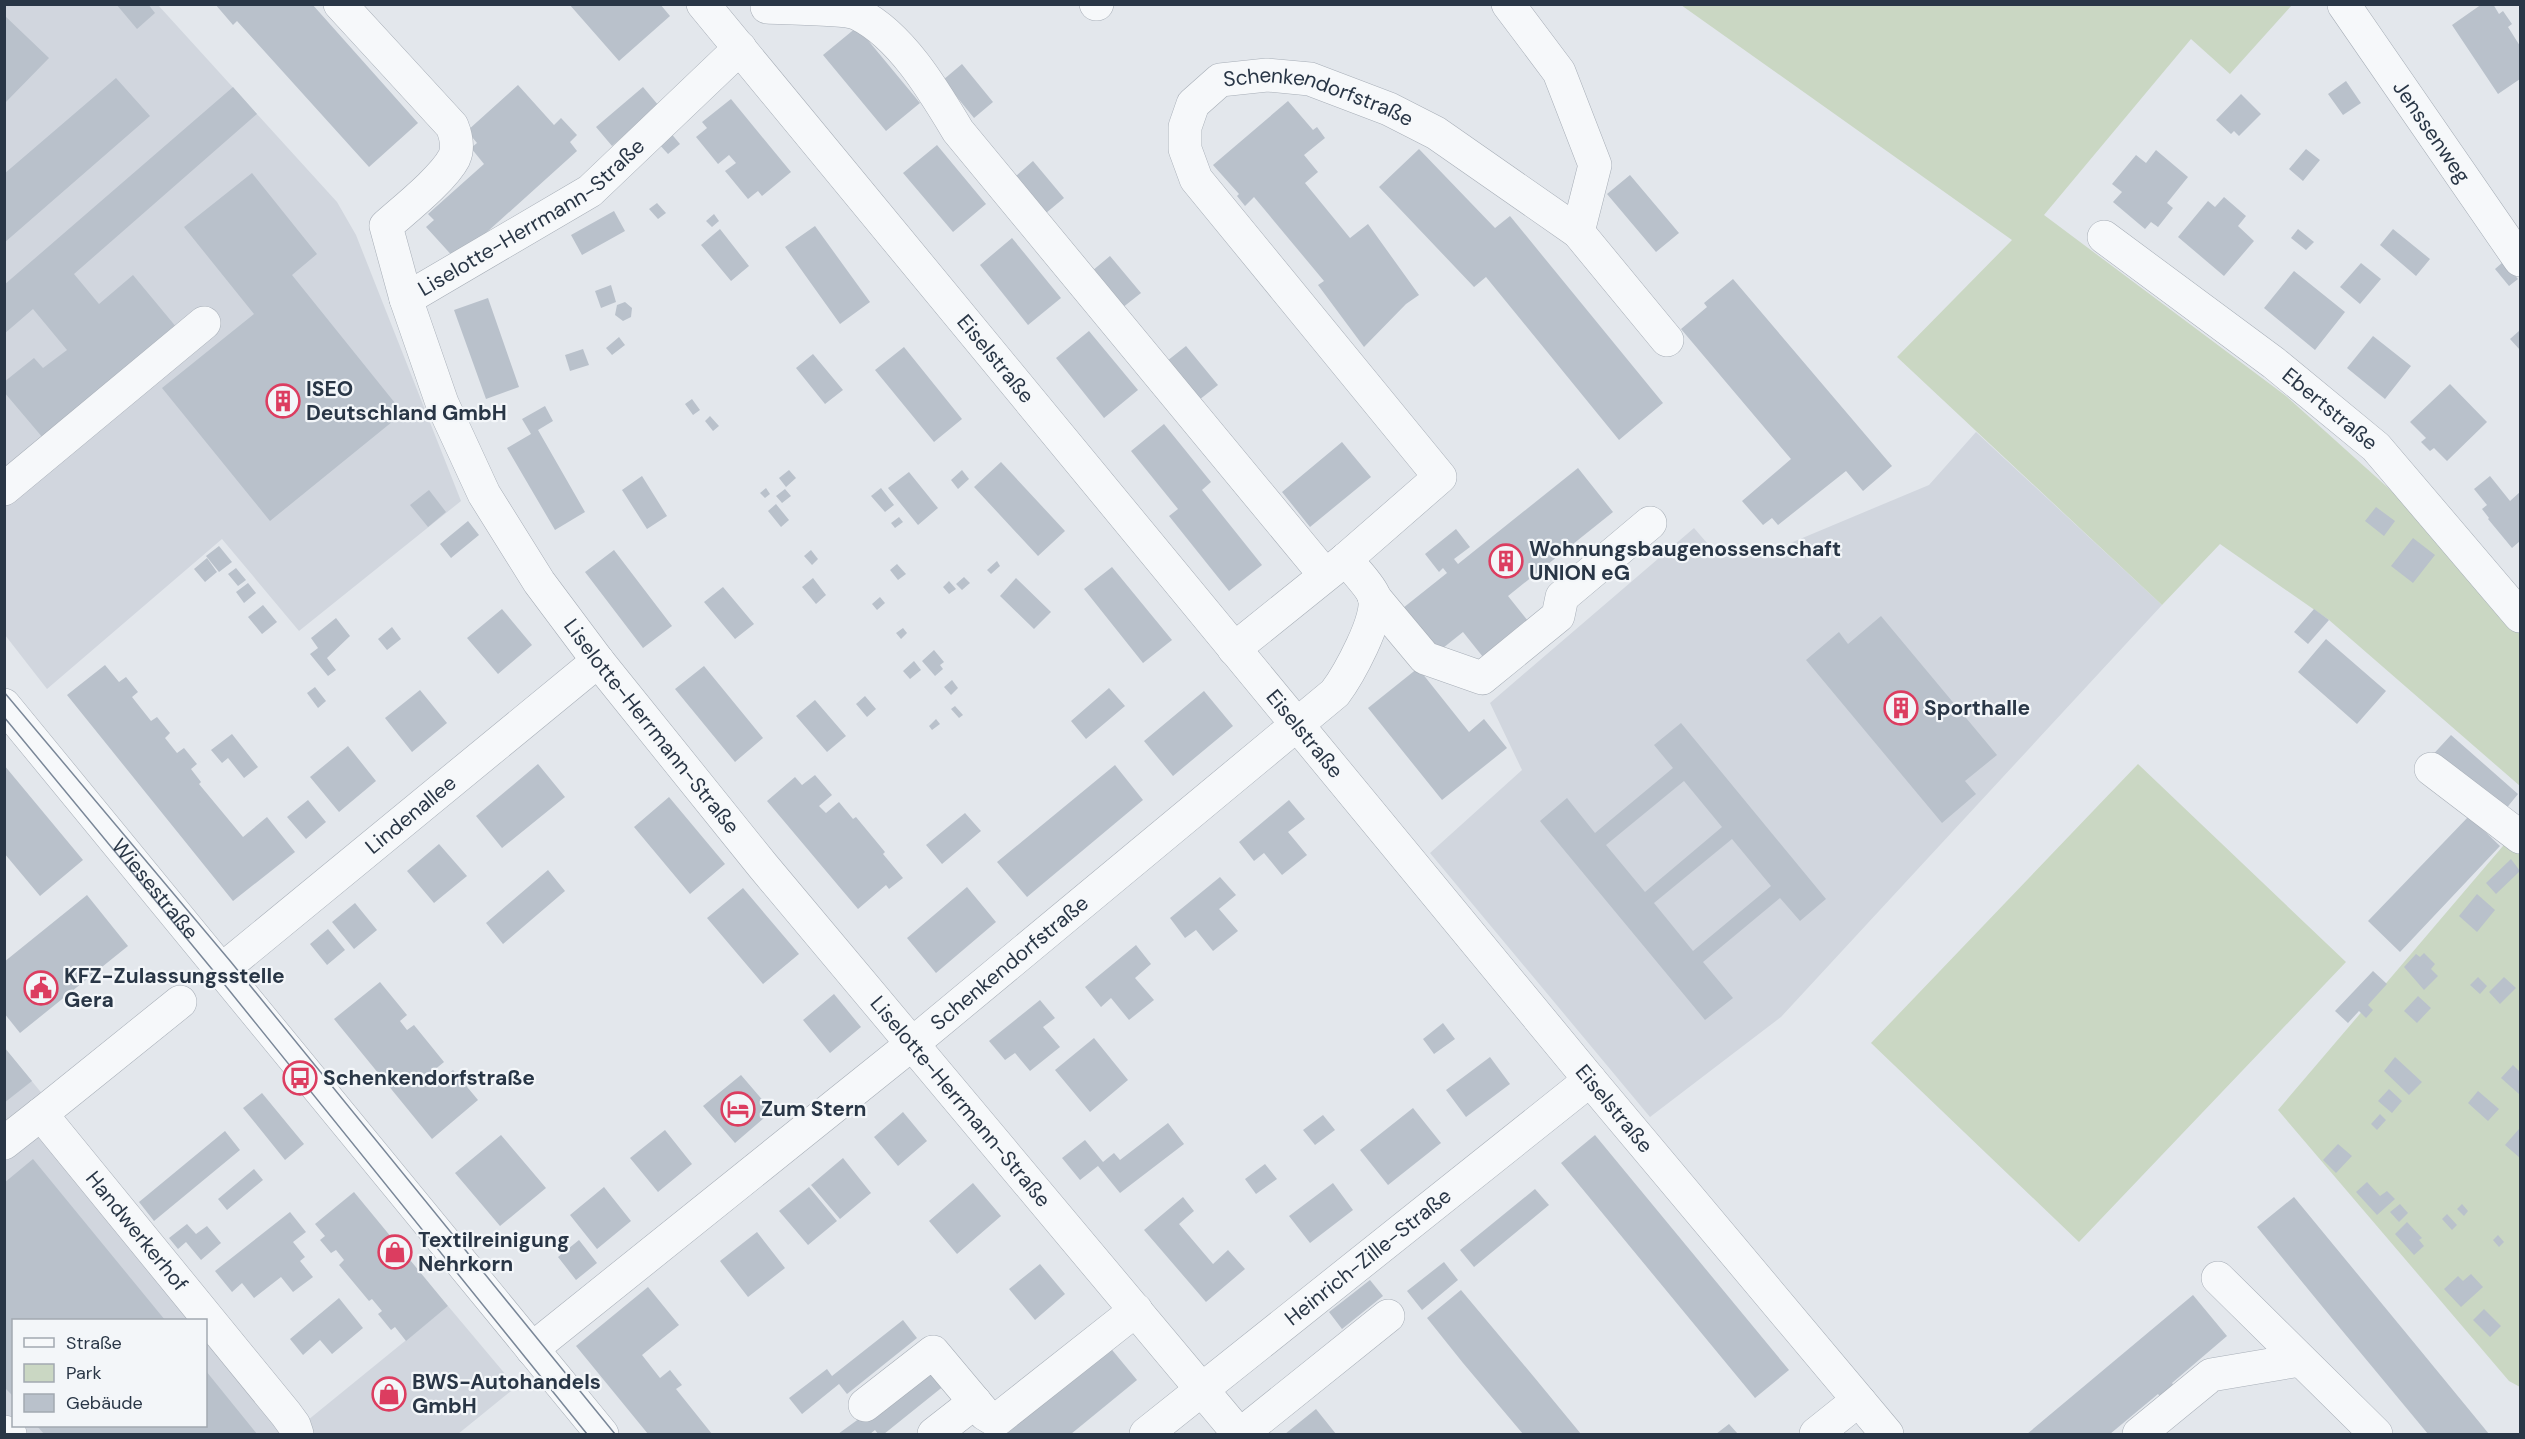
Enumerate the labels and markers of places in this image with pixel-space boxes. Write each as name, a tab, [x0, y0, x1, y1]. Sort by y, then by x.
place label: ISEO Deutschland GmbH	[306, 375, 507, 427]
building icon: ISEO Deutschland GmbH	[265, 383, 301, 419]
place label: Wohnungsbaugenossenschaft UNION eG	[1529, 535, 1841, 587]
building icon: Wohnungsbaugenossenschaft UNION eG	[1488, 543, 1524, 579]
building icon: Sporthalle	[1883, 690, 1919, 726]
place label: Sporthalle	[1924, 694, 2030, 722]
place label: KFZ-Zulassungsstelle Gera	[64, 962, 285, 1014]
public building icon: KFZ-Zulassungsstelle Gera	[23, 970, 59, 1006]
bus stop icon: Schenkendorfstraße	[282, 1060, 318, 1096]
place label: Schenkendorfstraße	[323, 1064, 535, 1092]
hotel icon: Zum Stern	[720, 1091, 756, 1127]
place label: Zum Stern	[761, 1095, 866, 1123]
place label: Textilreinigung Nehrkorn	[418, 1226, 569, 1278]
shop icon: Textilreinigung Nehrkorn	[377, 1234, 413, 1270]
place label: BWS-Autohandels GmbH	[412, 1368, 601, 1420]
shop icon: BWS-Autohandels GmbH	[371, 1376, 407, 1412]

